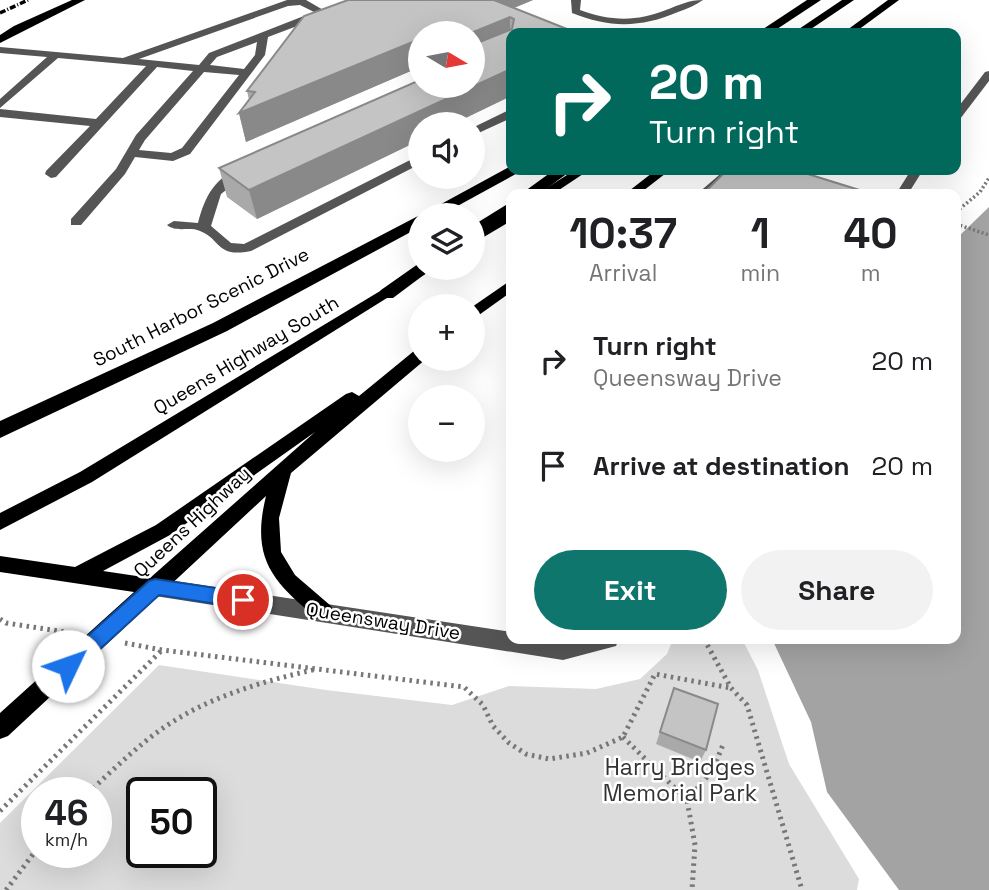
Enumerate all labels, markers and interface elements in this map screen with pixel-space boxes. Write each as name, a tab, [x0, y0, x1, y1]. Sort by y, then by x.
north arrow	[408, 21, 485, 98]
map controls	[408, 21, 485, 462]
text: 20 m	[649, 51, 764, 113]
icon: right	[534, 56, 625, 147]
button: sound	[408, 112, 485, 189]
text: Turn right	[649, 112, 799, 152]
button: layers	[408, 203, 485, 280]
text: 10:37	[570, 207, 677, 260]
text: 1	[751, 207, 770, 260]
text: 40	[844, 207, 897, 260]
street label: South Harbor Scenic Drive	[89, 242, 313, 372]
text: Arrival	[589, 258, 657, 288]
text: min	[741, 258, 780, 288]
text: m	[861, 258, 880, 288]
street label: Queens Highway South	[149, 290, 343, 420]
button: +	[408, 294, 485, 371]
text: Turn right	[593, 329, 717, 363]
icon: right	[534, 342, 572, 380]
text: 20 m	[872, 344, 933, 378]
text: Queensway Drive	[593, 363, 782, 393]
button: −	[408, 385, 485, 462]
icon: arrive	[534, 447, 572, 485]
text: Arrive at destination	[593, 449, 850, 483]
text: 20 m	[872, 449, 933, 483]
street label: Queens Highway	[128, 461, 256, 583]
button: Exit	[534, 550, 727, 630]
button: Share	[741, 550, 933, 630]
pin	[213, 570, 273, 630]
icon: arrive	[224, 581, 262, 619]
street label: Queensway Drive	[304, 596, 462, 646]
position arrow	[31, 629, 105, 703]
park label: Harry Bridges Memorial Park	[603, 752, 757, 808]
speed limit sign: 50	[126, 777, 217, 868]
text: 46	[45, 791, 88, 835]
text: km/h	[45, 828, 88, 851]

